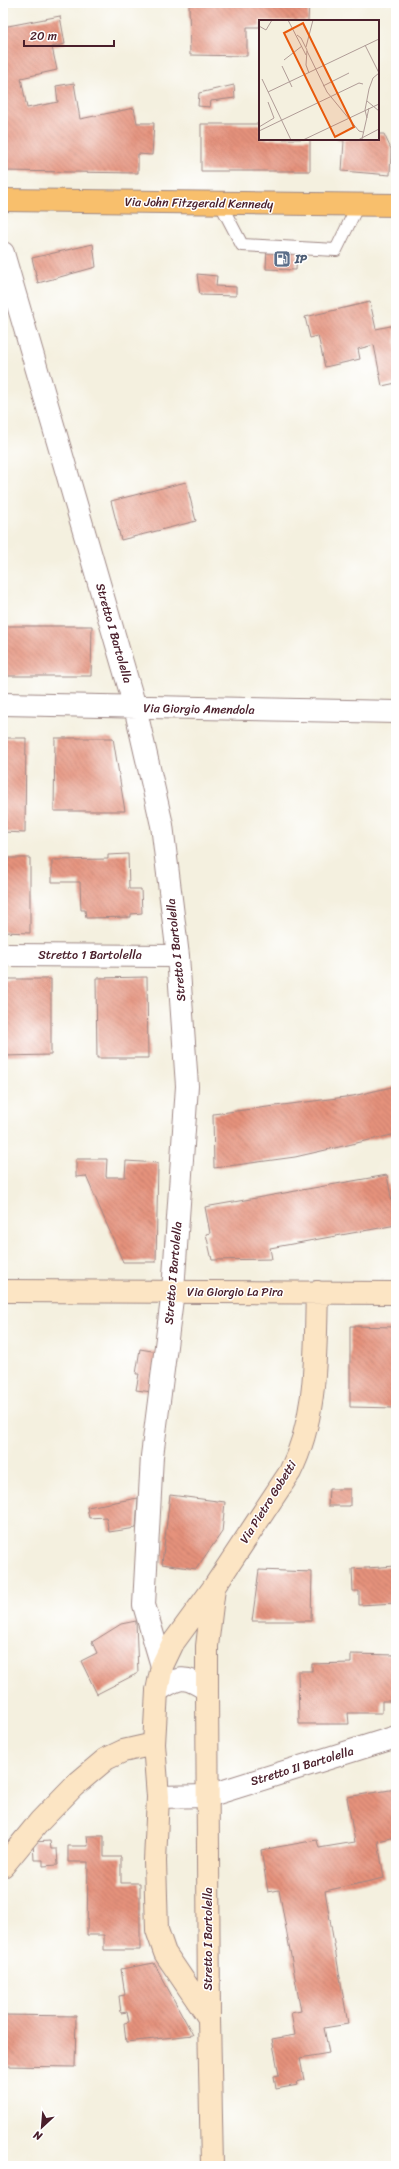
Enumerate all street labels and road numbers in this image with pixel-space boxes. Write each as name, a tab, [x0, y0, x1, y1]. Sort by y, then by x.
street label: Via John Fitzgerald Kennedy	[125, 191, 274, 215]
street label: Stretto I Bartolella	[89, 580, 139, 686]
street label: Via Giorgio Amendola	[143, 697, 255, 721]
street label: Stretto I Bartolella	[160, 898, 192, 1002]
street label: Stretto 1 Bartolella	[38, 944, 142, 966]
street label: Stretto I Bartolella	[158, 1221, 188, 1325]
street label: Via Giorgio La Pira	[187, 1281, 283, 1303]
street label: Via Pietro Gobetti	[234, 1455, 303, 1548]
street label: Stretto II Bartolella	[248, 1740, 356, 1792]
street label: Stretto I Bartolella	[197, 1887, 219, 1991]

